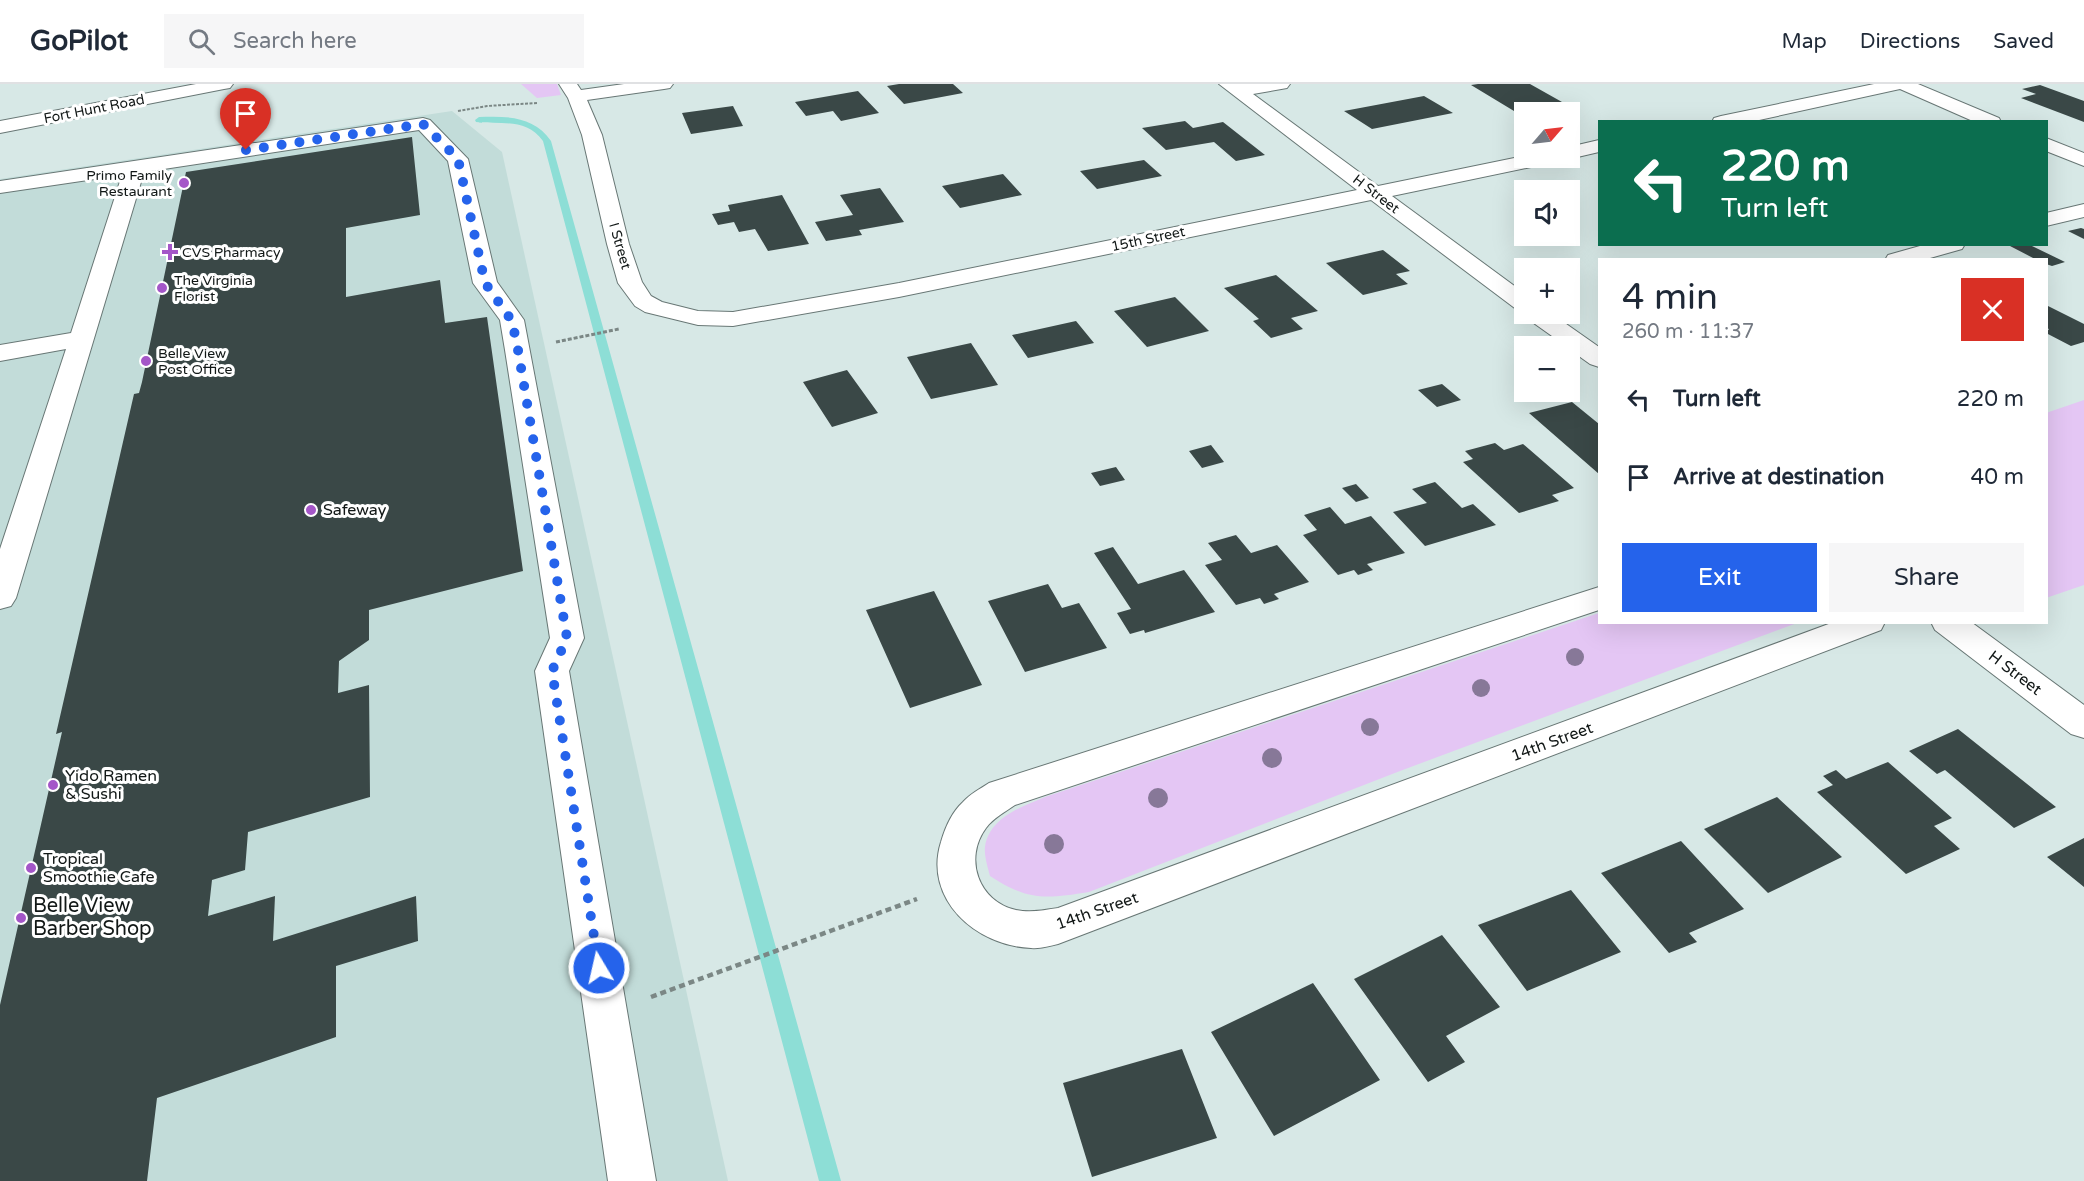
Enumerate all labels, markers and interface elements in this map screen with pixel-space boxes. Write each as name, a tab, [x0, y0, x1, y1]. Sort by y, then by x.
search box	[164, 14, 584, 68]
text: GoPilot	[30, 24, 128, 58]
icon: search	[185, 25, 218, 58]
text: Search here	[233, 28, 357, 54]
text: Map	[1781, 29, 1827, 54]
text: Directions	[1860, 29, 1960, 54]
text: Saved	[1993, 29, 2054, 54]
pin	[220, 88, 271, 150]
street label: Fort Hunt Road	[42, 91, 146, 127]
icon: arrive	[229, 97, 262, 130]
north arrow	[1514, 102, 1580, 168]
map controls	[1514, 102, 1580, 402]
text: 220 m	[1721, 141, 1850, 192]
icon: left	[1622, 144, 1700, 222]
place label: Primo Family Restaurant	[86, 167, 173, 200]
street label: H Street	[1349, 171, 1403, 217]
marker: Primo Family Restaurant	[177, 176, 191, 190]
button: sound	[1514, 180, 1580, 246]
text: Turn left	[1721, 192, 1828, 225]
street label: I Street	[605, 221, 635, 272]
street label: 15th Street	[1109, 223, 1187, 255]
place label: CVS Pharmacy	[182, 244, 281, 261]
marker: CVS Pharmacy	[163, 245, 177, 259]
button: +	[1514, 258, 1580, 324]
place label: The Virginia Florist	[174, 272, 253, 305]
text: 4 min	[1622, 276, 1718, 319]
button: close	[1961, 278, 2024, 341]
marker: The Virginia Florist	[155, 281, 169, 295]
text: 260 m · 11:37	[1622, 320, 1754, 344]
button: −	[1514, 336, 1580, 402]
place label: Belle View Post Office	[158, 345, 233, 378]
marker: Belle View Post Office	[139, 354, 153, 368]
icon: left	[1622, 383, 1655, 416]
text: Turn left	[1673, 386, 1761, 412]
text: 220 m	[1957, 386, 2024, 412]
icon: arrive	[1622, 461, 1655, 494]
text: Arrive at destination	[1673, 464, 1884, 490]
text: 40 m	[1970, 464, 2024, 490]
place label: Safeway	[323, 500, 387, 520]
marker: Safeway	[304, 503, 318, 517]
button: Exit	[1622, 543, 1817, 612]
button: Share	[1829, 543, 2024, 612]
street label: H Street	[1984, 646, 2046, 700]
street label: 14th Street	[1508, 718, 1596, 766]
place label: Yido Ramen & Sushi	[65, 766, 157, 804]
marker: Yido Ramen & Sushi	[46, 778, 60, 792]
place label: Tropical Smoothie Cafe	[43, 849, 154, 887]
marker: Tropical Smoothie Cafe	[24, 861, 38, 875]
street label: 14th Street	[1053, 888, 1141, 934]
place label: Belle View Barber Shop	[33, 894, 152, 941]
marker: Belle View Barber Shop	[14, 911, 28, 925]
position arrow	[567, 936, 631, 1000]

